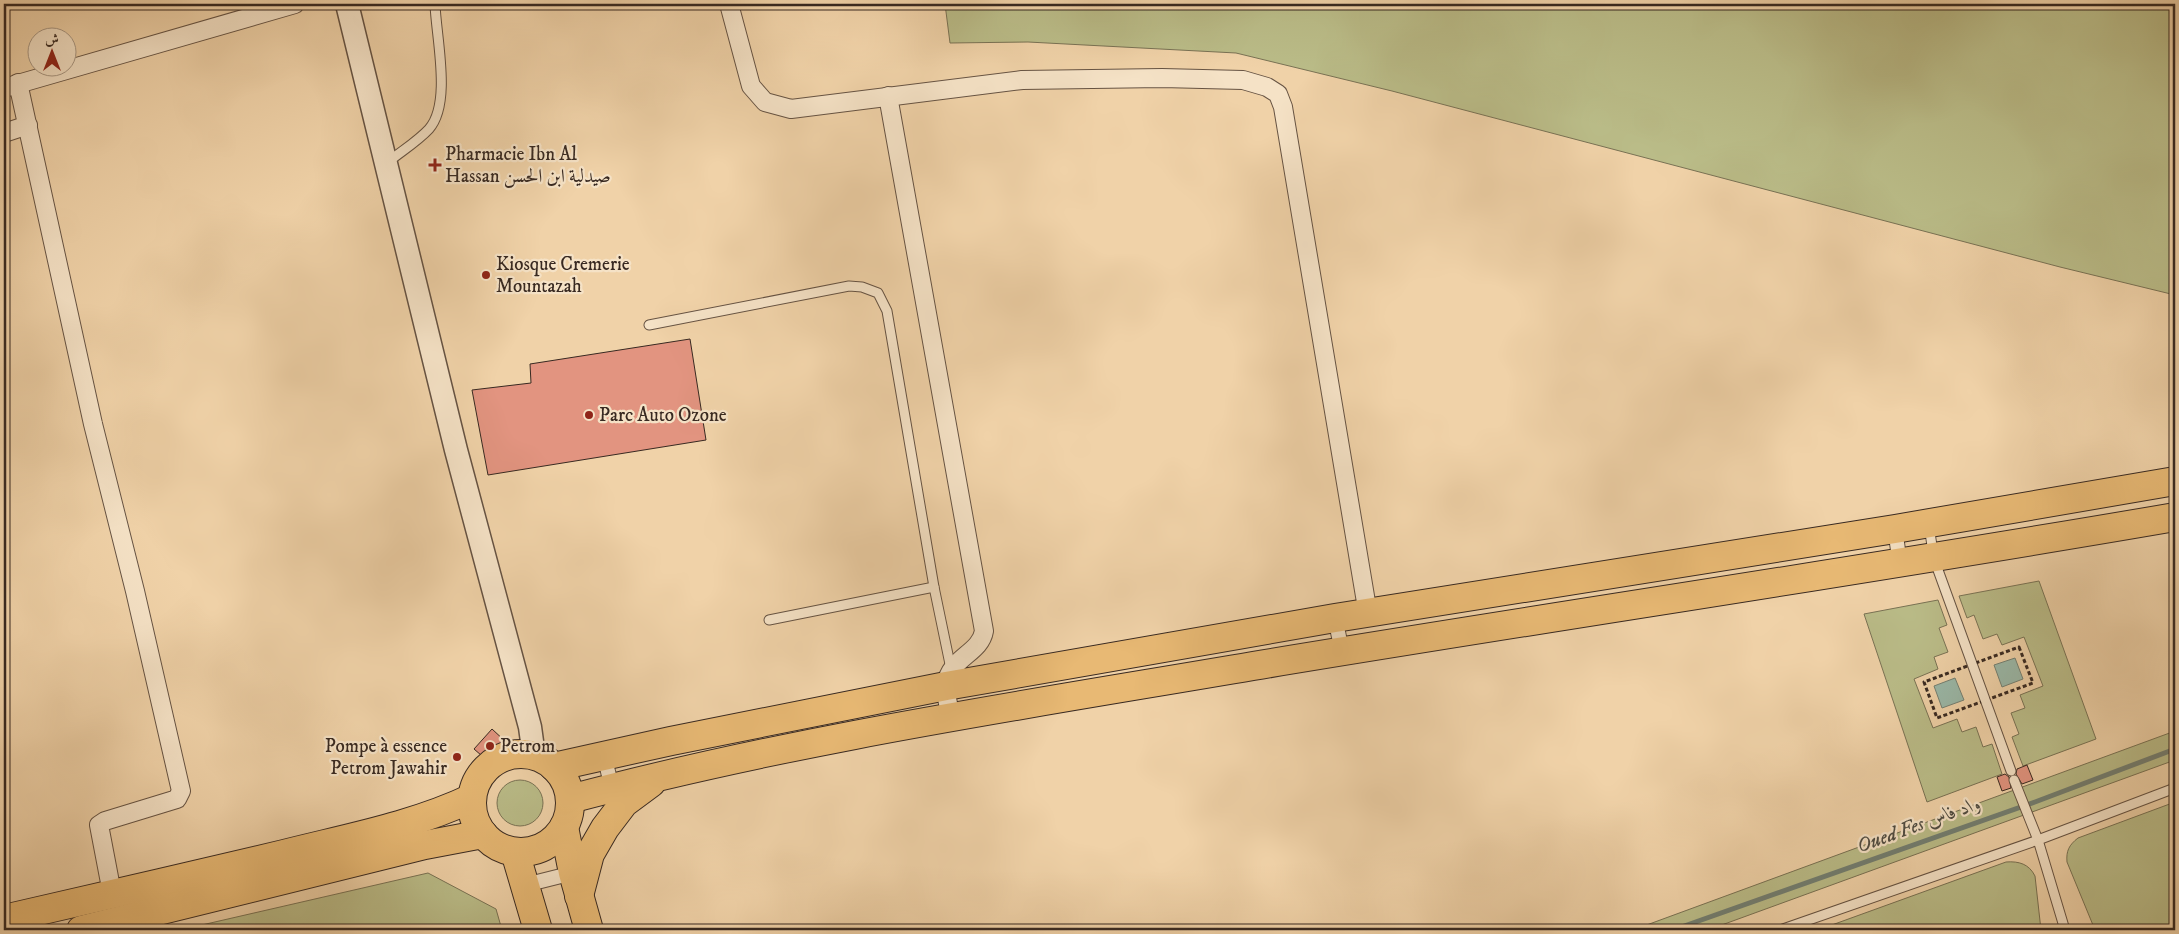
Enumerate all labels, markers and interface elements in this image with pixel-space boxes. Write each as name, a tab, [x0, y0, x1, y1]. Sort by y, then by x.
north arrow	[28, 28, 78, 78]
text: ش	[45, 31, 59, 49]
place label: Pharmacie Ibn Al Hassan صيدلية ابن الحسن	[445, 143, 611, 189]
marker: Pharmacie Ibn Al Hassan صيدلية ابن الحسن	[429, 159, 441, 171]
place label: Kiosque Cremerie Mountazah	[496, 253, 630, 298]
marker: Kiosque Cremerie Mountazah	[480, 269, 492, 281]
place label: Parc Auto Ozone	[599, 404, 727, 427]
marker: Parc Auto Ozone	[583, 409, 595, 421]
place label: Pompe à essence Petrom Jawahir	[325, 735, 447, 780]
place label: Petrom	[500, 735, 555, 758]
marker: Petrom	[484, 740, 496, 752]
marker: Pompe à essence Petrom Jawahir	[451, 751, 463, 763]
water label: Oued Fes واد فاس	[1854, 791, 1984, 859]

